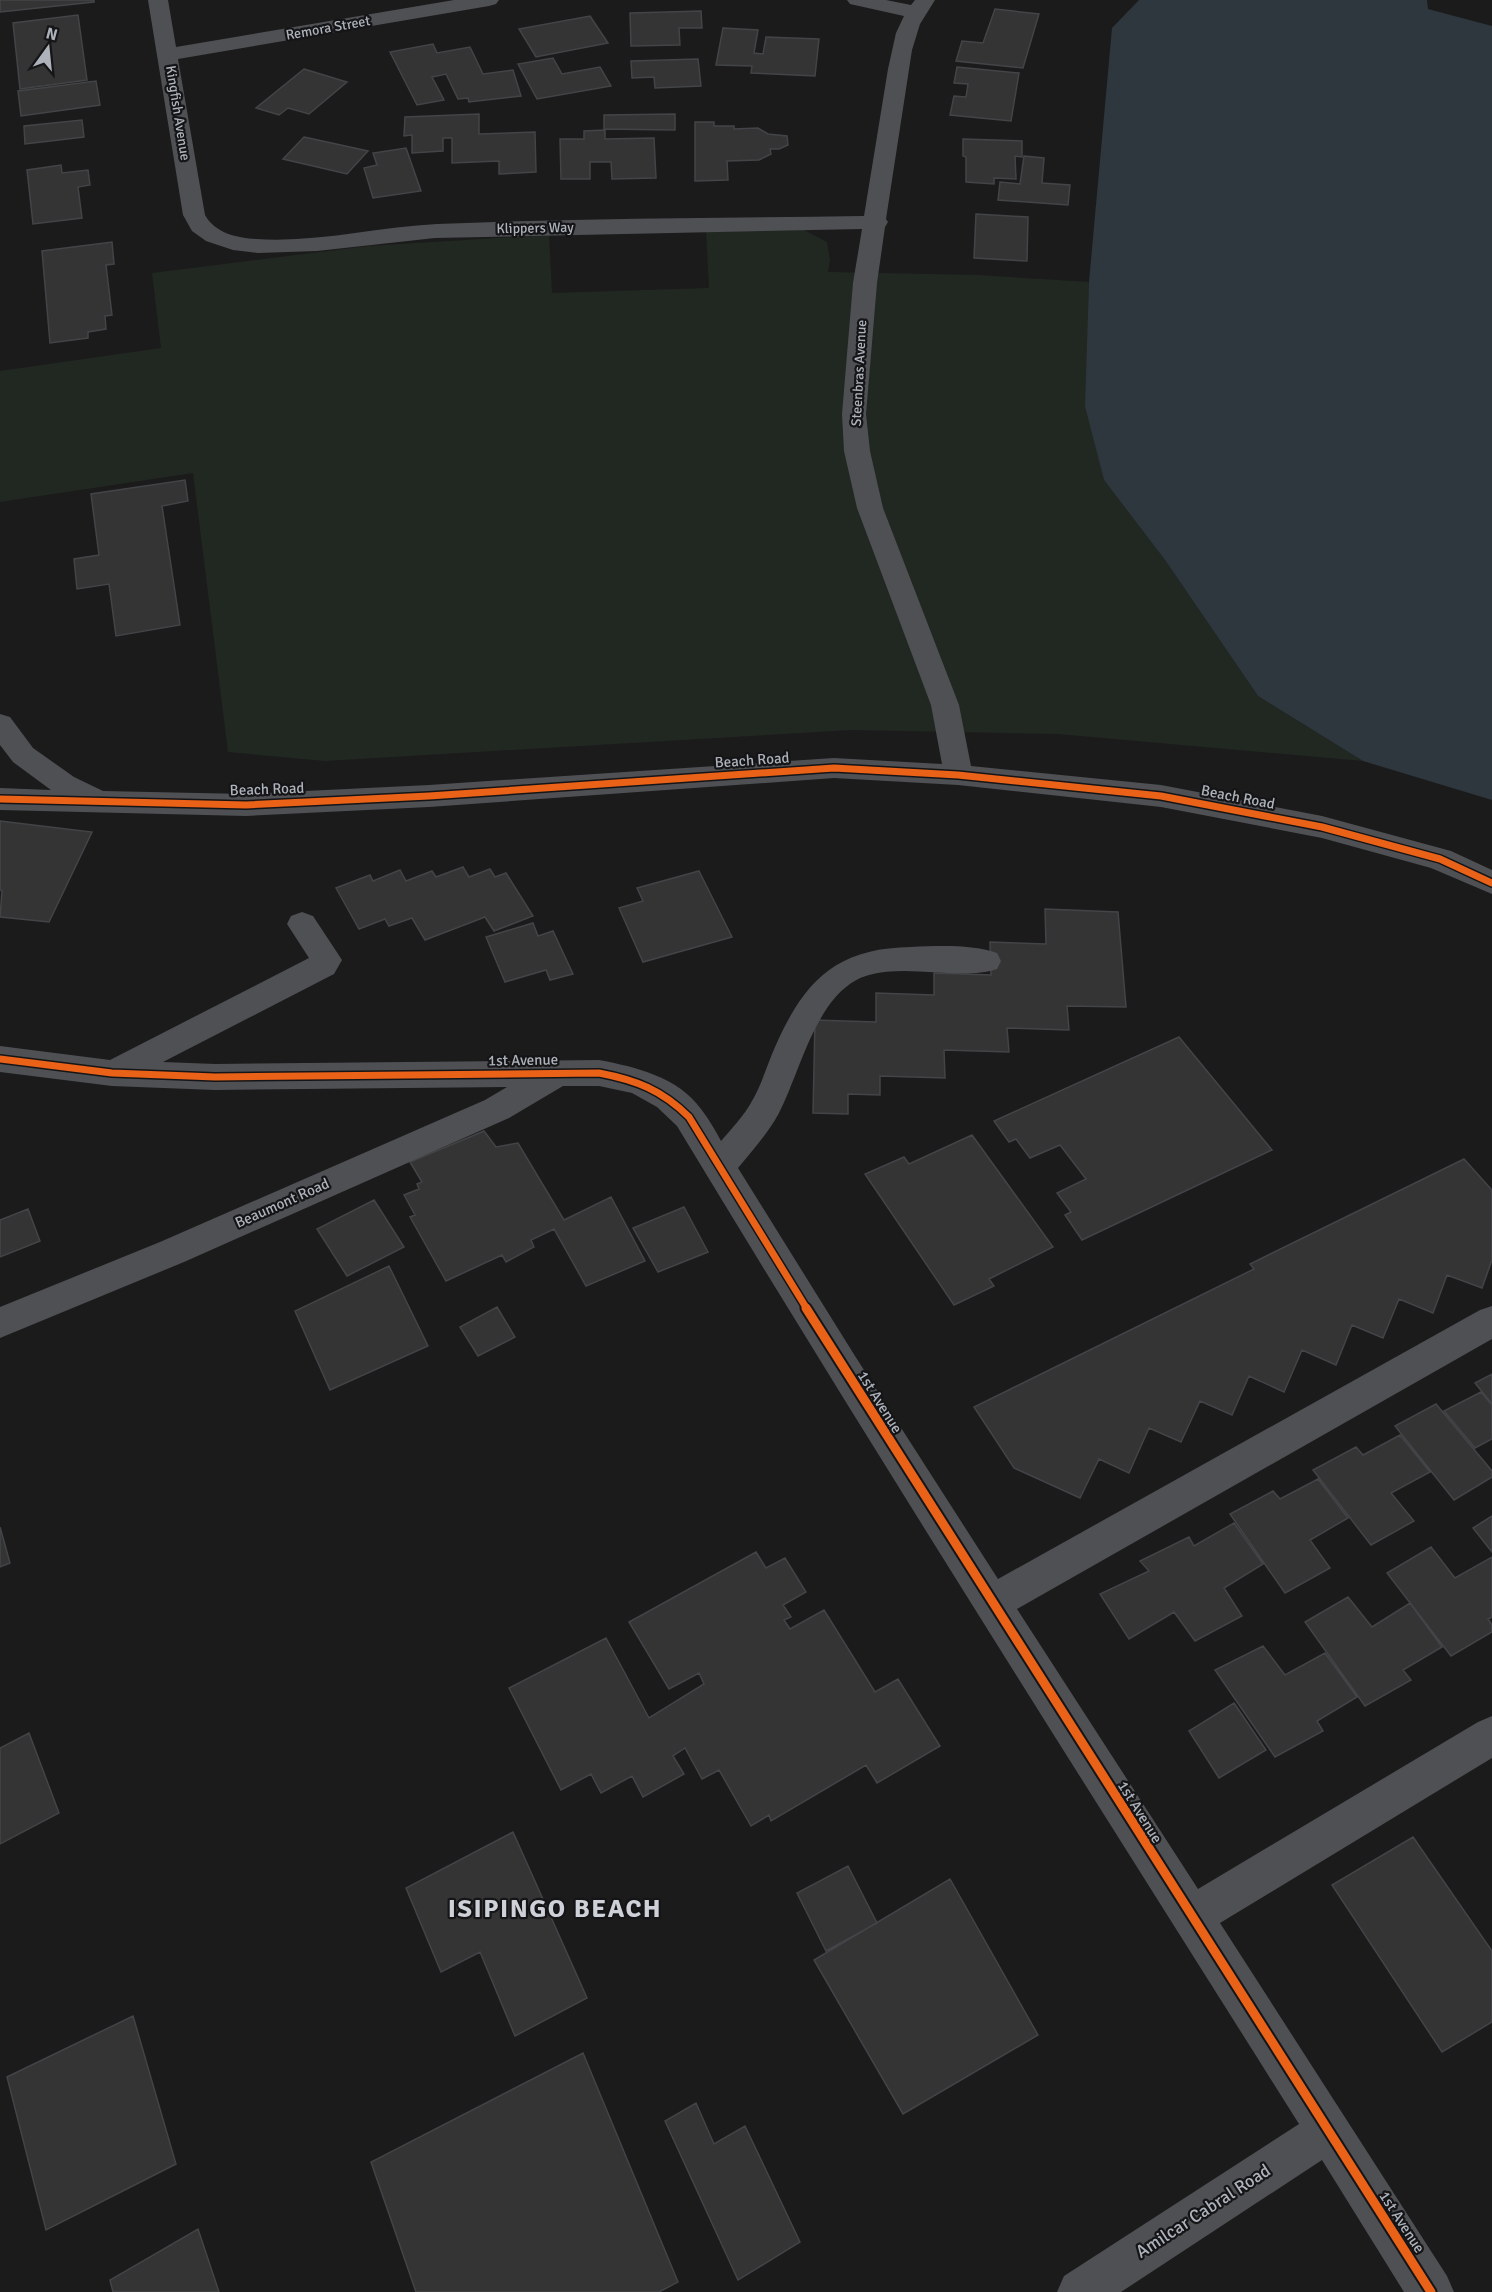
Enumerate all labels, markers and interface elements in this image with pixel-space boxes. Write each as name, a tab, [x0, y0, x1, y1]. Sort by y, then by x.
street label: Remora Street	[284, 12, 372, 44]
north arrow	[18, 18, 78, 78]
text: N	[44, 23, 60, 46]
street label: Kingfish Avenue	[162, 64, 194, 162]
street label: Klippers Way	[496, 219, 574, 237]
street label: Steenbras Avenue	[848, 319, 870, 427]
street label: Beach Road	[714, 748, 790, 772]
street label: Beach Road	[229, 779, 305, 799]
street label: Beach Road	[1200, 781, 1276, 813]
street label: 1st Avenue	[488, 1050, 558, 1070]
street label: Beaumont Road	[232, 1174, 332, 1232]
street label: 1st Avenue	[854, 1367, 906, 1437]
street label: 1st Avenue	[1114, 1777, 1166, 1847]
district label: ISIPINGO BEACH	[448, 1893, 662, 1925]
street label: Amilcar Cabral Road	[1131, 2159, 1275, 2263]
street label: 1st Avenue	[1375, 2188, 1429, 2256]

